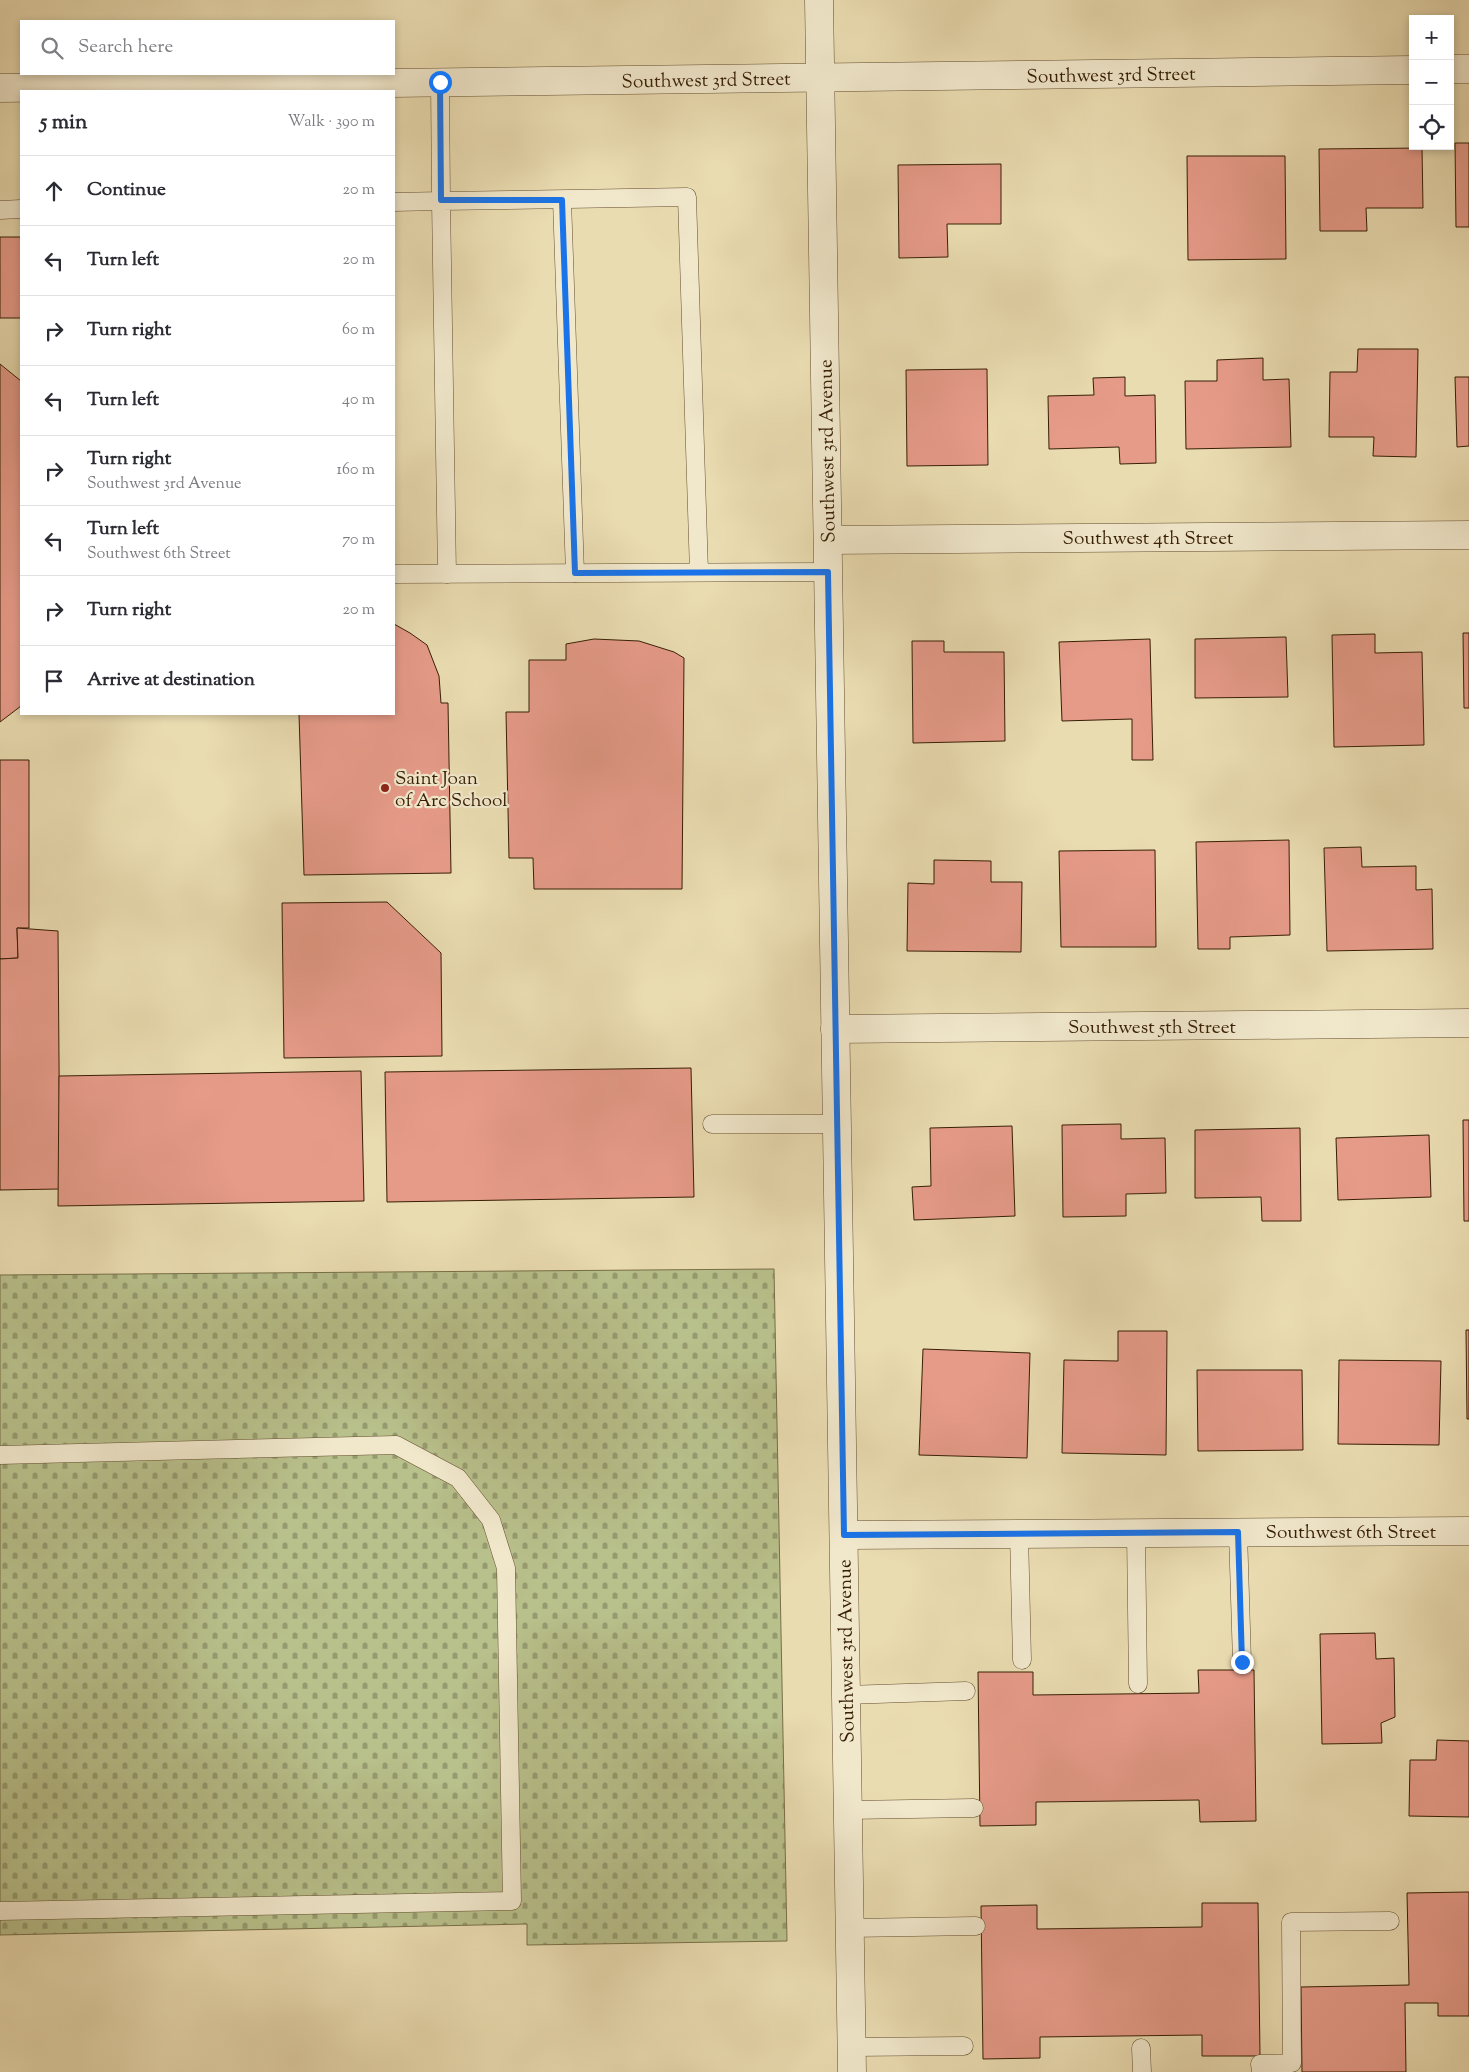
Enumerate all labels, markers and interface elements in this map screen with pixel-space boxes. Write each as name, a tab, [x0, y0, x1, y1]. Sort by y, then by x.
map controls	[1409, 15, 1454, 150]
button: +	[1409, 15, 1454, 60]
search box	[20, 20, 395, 75]
icon: search	[38, 34, 66, 62]
text: Search here	[78, 34, 173, 61]
button: −	[1409, 60, 1454, 105]
street label: Southwest 3rd Street	[1026, 62, 1196, 91]
street label: Southwest 3rd Street	[621, 67, 791, 96]
route start	[429, 71, 452, 94]
button: locate	[1409, 105, 1454, 150]
text: 5 min	[40, 108, 87, 138]
text: Walk · 390 m	[287, 111, 375, 134]
icon: ahead	[40, 177, 68, 205]
text: Continue	[87, 177, 166, 204]
text: 20 m	[342, 179, 375, 202]
icon: left	[40, 247, 68, 275]
text: Turn left	[87, 247, 159, 274]
text: 20 m	[342, 249, 375, 272]
icon: right	[40, 317, 68, 345]
text: Turn right	[87, 317, 171, 344]
text: 60 m	[342, 319, 375, 342]
street label: Southwest 3rd Avenue	[813, 359, 844, 543]
icon: left	[40, 387, 68, 415]
text: Turn left	[87, 387, 159, 414]
text: 40 m	[342, 389, 375, 412]
text: Turn right	[87, 446, 171, 473]
icon: right	[40, 457, 68, 485]
text: 160 m	[337, 459, 375, 482]
text: Southwest 3rd Avenue	[87, 473, 242, 496]
text: Turn left	[87, 516, 159, 543]
street label: Southwest 4th Street	[1063, 526, 1234, 553]
icon: left	[40, 527, 68, 555]
text: 70 m	[342, 529, 375, 552]
text: Southwest 6th Street	[87, 543, 231, 566]
icon: right	[40, 597, 68, 625]
text: Turn right	[87, 597, 171, 624]
text: 20 m	[342, 599, 375, 622]
icon: arrive	[40, 667, 68, 695]
text: Arrive at destination	[87, 667, 255, 694]
place label: Saint Joan of Arc School	[395, 766, 508, 815]
marker: Saint Joan of Arc School	[379, 782, 391, 794]
street label: Southwest 5th Street	[1068, 1015, 1236, 1042]
street label: Southwest 6th Street	[1266, 1520, 1437, 1547]
street label: Southwest 3rd Avenue	[832, 1559, 863, 1743]
route end	[1231, 1651, 1254, 1674]

